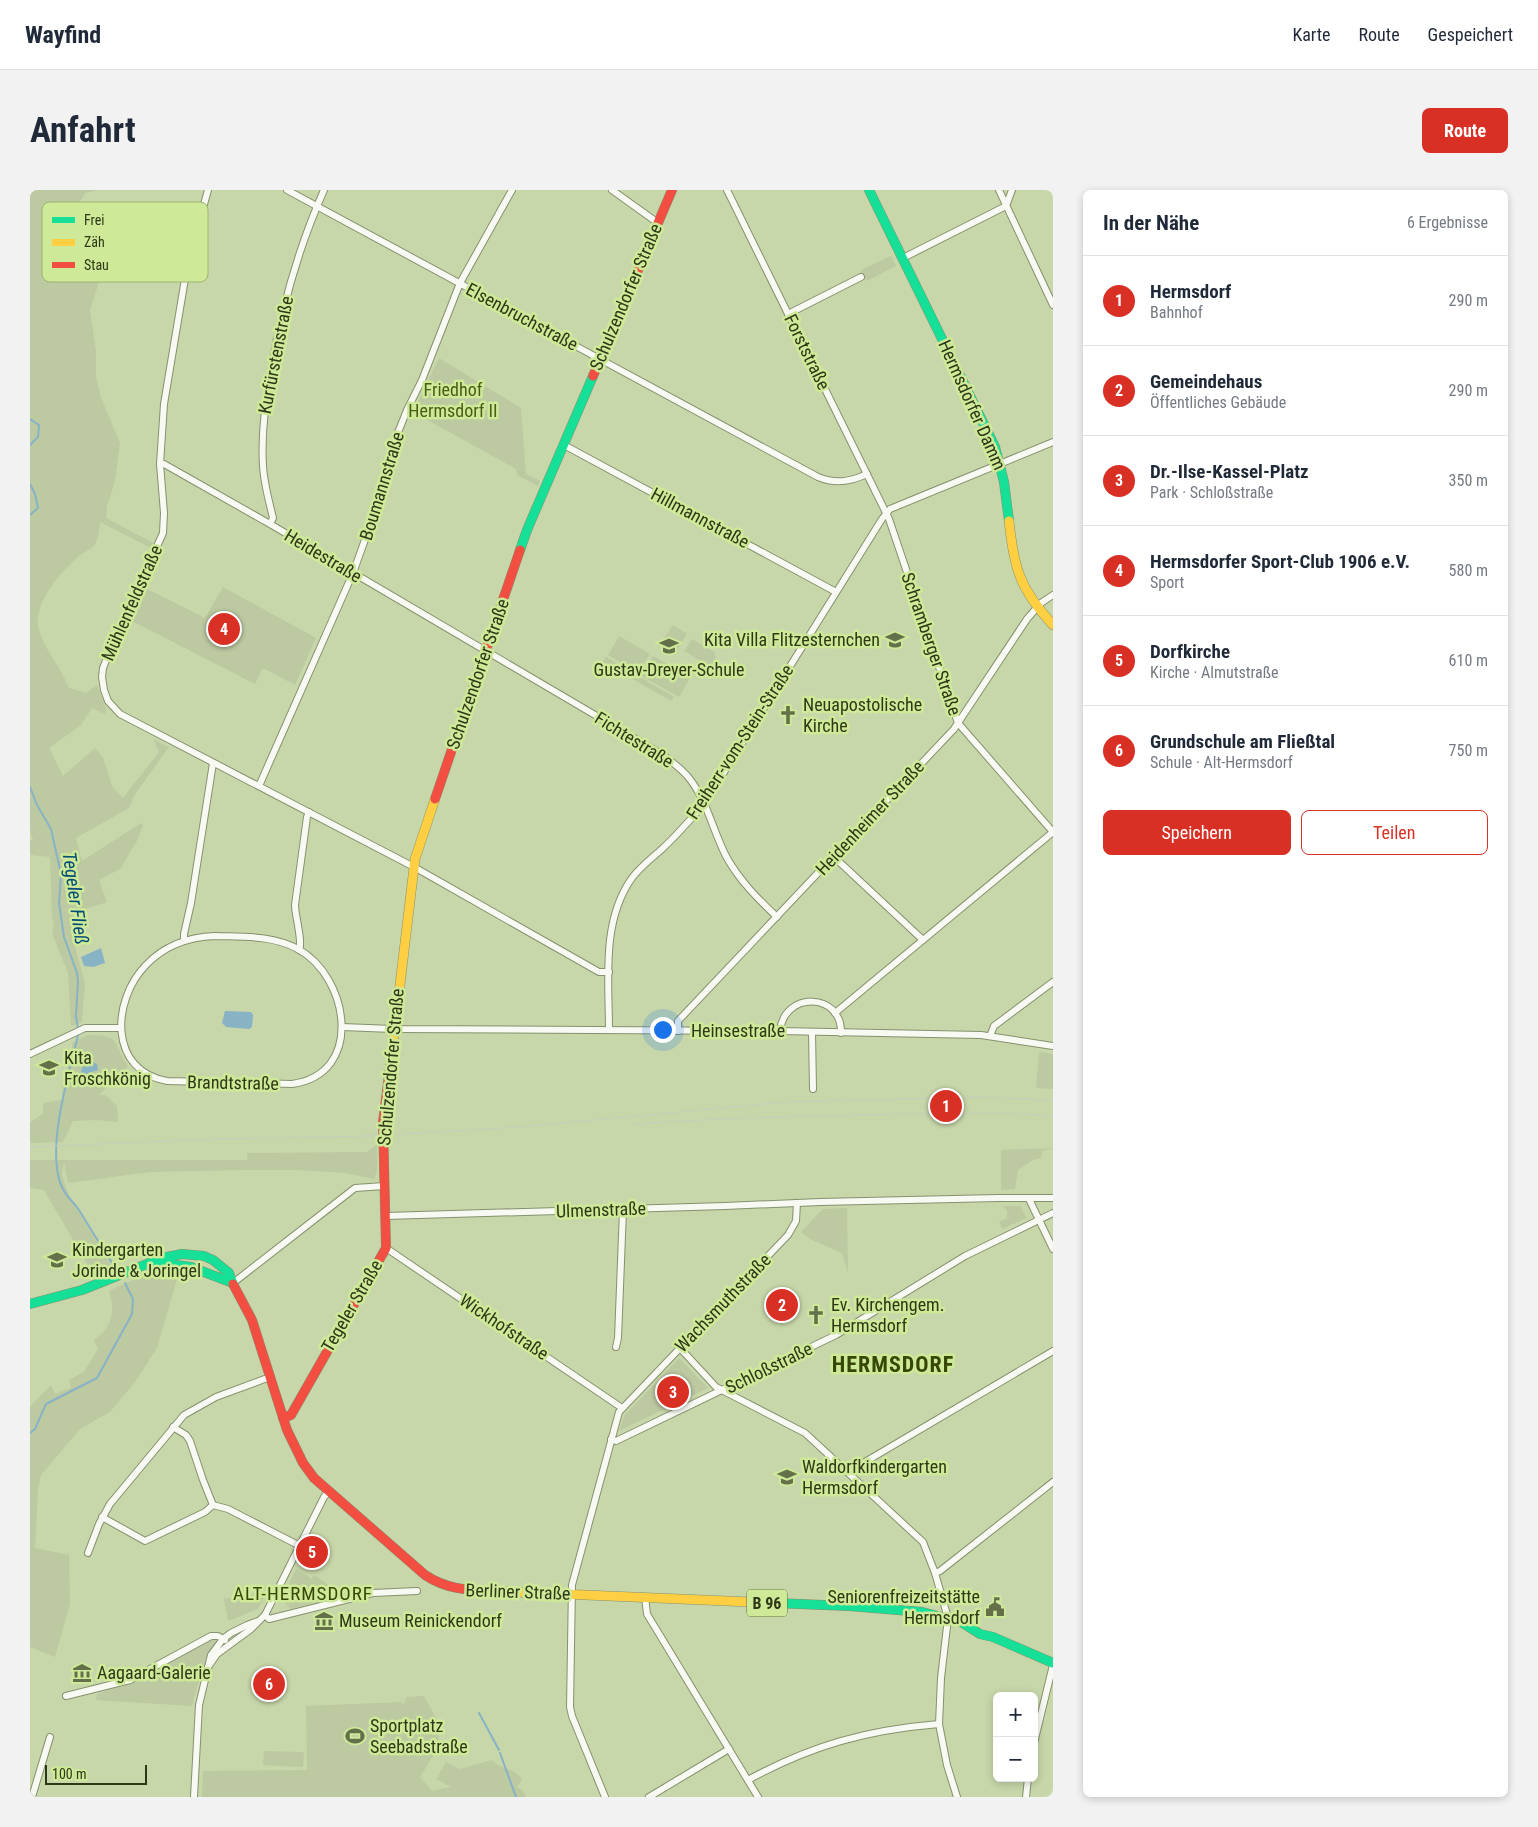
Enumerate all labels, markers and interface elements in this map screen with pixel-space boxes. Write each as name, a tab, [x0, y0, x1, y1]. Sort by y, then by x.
text: Wayfind	[25, 21, 101, 49]
text: Karte	[1292, 24, 1331, 45]
text: Route	[1359, 24, 1400, 45]
text: Gespeichert	[1428, 24, 1513, 45]
button: Route	[1422, 108, 1508, 153]
text: Anfahrt	[30, 110, 136, 151]
legend	[42, 202, 208, 282]
text: In der Nähe	[1103, 211, 1199, 235]
text: Frei	[84, 212, 104, 228]
text: 6 Ergebnisse	[1407, 213, 1488, 232]
street label: Schulzendorfer Straße	[585, 220, 666, 373]
text: Zäh	[84, 234, 105, 250]
text: Stau	[84, 257, 109, 273]
street label: Elsenbruchstraße	[463, 278, 582, 355]
text: Hermsdorf	[1150, 280, 1231, 303]
text: 1	[1115, 291, 1123, 310]
text: 290 m	[1449, 291, 1488, 310]
street label: Kurfürstenstraße	[254, 294, 297, 416]
text: Bahnhof	[1150, 303, 1203, 322]
street label: Forststraße	[780, 310, 835, 393]
street label: Hermsdorfer Damm	[934, 337, 1011, 473]
text: Gemeindehaus	[1150, 370, 1262, 393]
park label: Friedhof Hermsdorf II	[408, 379, 498, 421]
text: 2	[1115, 381, 1123, 400]
text: 290 m	[1449, 381, 1488, 400]
text: Öffentliches Gebäude	[1150, 393, 1286, 412]
street label: Boumannstraße	[355, 429, 408, 543]
text: Dr.-Ilse-Kassel-Platz	[1150, 460, 1309, 483]
text: 3	[1115, 471, 1123, 490]
text: 350 m	[1449, 471, 1488, 490]
street label: Hillmannstraße	[647, 483, 753, 552]
text: Park · Schloßstraße	[1150, 483, 1273, 502]
street label: Heidestraße	[281, 524, 366, 587]
street label: Mühlenfeldstraße	[97, 542, 166, 664]
text: Hermsdorfer Sport-Club 1906 e.V.	[1150, 550, 1410, 573]
text: 4	[1115, 561, 1123, 580]
text: 580 m	[1449, 561, 1488, 580]
street label: Schramberger Straße	[897, 570, 966, 718]
text: Sport	[1150, 573, 1184, 592]
street label: Schulzendorfer Straße	[442, 596, 513, 752]
pin: 4	[208, 610, 240, 648]
place label: Kita Villa Flitzesternchen	[704, 629, 880, 650]
school or university icon: Kita Villa Flitzesternchen	[884, 629, 906, 651]
school or university icon: Gustav-Dreyer-Schule	[658, 635, 680, 657]
text: Dorfkirche	[1150, 640, 1230, 663]
text: 5	[1115, 651, 1123, 670]
text: 610 m	[1449, 651, 1488, 670]
place label: Gustav-Dreyer-Schule	[594, 659, 744, 680]
street label: Freiherr-vom-Stein-Straße	[682, 660, 797, 823]
text: Kirche · Almutstraße	[1150, 663, 1279, 682]
place label: Neuapostolische Kirche	[803, 694, 922, 736]
church icon: Neuapostolische Kirche	[777, 704, 799, 726]
street label: Fichtestraße	[591, 707, 677, 772]
text: Grundschule am Fließtal	[1150, 730, 1335, 753]
text: 6	[1115, 741, 1123, 760]
text: 750 m	[1449, 741, 1488, 760]
text: Schule · Alt-Hermsdorf	[1150, 753, 1293, 772]
street label: Heidenheimer Straße	[811, 756, 928, 879]
button: Speichern	[1103, 810, 1291, 855]
button: Teilen	[1301, 810, 1488, 855]
water label: Tegeler Fließ	[58, 850, 93, 946]
street label: Schulzendorfer Straße	[373, 988, 408, 1146]
your location	[650, 1017, 676, 1043]
street label: Heinsestraße	[691, 1020, 785, 1041]
place label: Kita Froschkönig	[64, 1047, 151, 1089]
school or university icon: Kita Froschkönig	[38, 1057, 60, 1079]
street label: Brandtstraße	[187, 1071, 279, 1094]
pin: 1	[930, 1087, 962, 1125]
street label: Ulmenstraße	[556, 1197, 646, 1222]
place label: Kindergarten Jorinde & Joringel	[72, 1239, 201, 1281]
school or university icon: Kindergarten Jorinde & Joringel	[46, 1249, 68, 1271]
street label: Wachsmuthstraße	[670, 1249, 775, 1356]
street label: Tegeler Straße	[317, 1256, 386, 1355]
pin: 2	[766, 1286, 798, 1324]
street label: Wickhofstraße	[456, 1289, 553, 1364]
place label: Ev. Kirchengem. Hermsdorf	[831, 1294, 944, 1336]
church icon: Ev. Kirchengem. Hermsdorf	[805, 1304, 827, 1326]
street label: Schloßstraße	[722, 1338, 816, 1398]
district label: HERMSDORF	[832, 1352, 954, 1377]
pin: 3	[657, 1373, 689, 1411]
place label: Waldorfkindergarten Hermsdorf	[802, 1456, 947, 1498]
school or university icon: Waldorfkindergarten Hermsdorf	[776, 1466, 798, 1488]
pin: 5	[296, 1533, 328, 1571]
street label: Berliner Straße	[465, 1579, 571, 1604]
district label: ALT-HERMSDORF	[233, 1582, 373, 1605]
place label: Seniorenfreizeitstätte Hermsdorf	[827, 1586, 980, 1628]
road number: B 96	[747, 1590, 787, 1616]
public building icon: Seniorenfreizeitstätte Hermsdorf	[984, 1596, 1006, 1618]
museum icon: Museum Reinickendorf	[313, 1610, 335, 1632]
place label: Museum Reinickendorf	[339, 1610, 502, 1631]
museum icon: Aagaard-Galerie	[71, 1662, 93, 1684]
place label: Aagaard-Galerie	[97, 1662, 211, 1683]
pin: 6	[253, 1665, 285, 1703]
map controls	[993, 1692, 1038, 1782]
button: +	[993, 1692, 1038, 1737]
place label: Sportplatz Seebadstraße	[370, 1715, 468, 1757]
sports icon: Sportplatz Seebadstraße	[344, 1725, 366, 1747]
button: −	[993, 1737, 1038, 1782]
scale bar	[45, 1762, 148, 1785]
text: 100 m	[52, 1766, 87, 1782]

